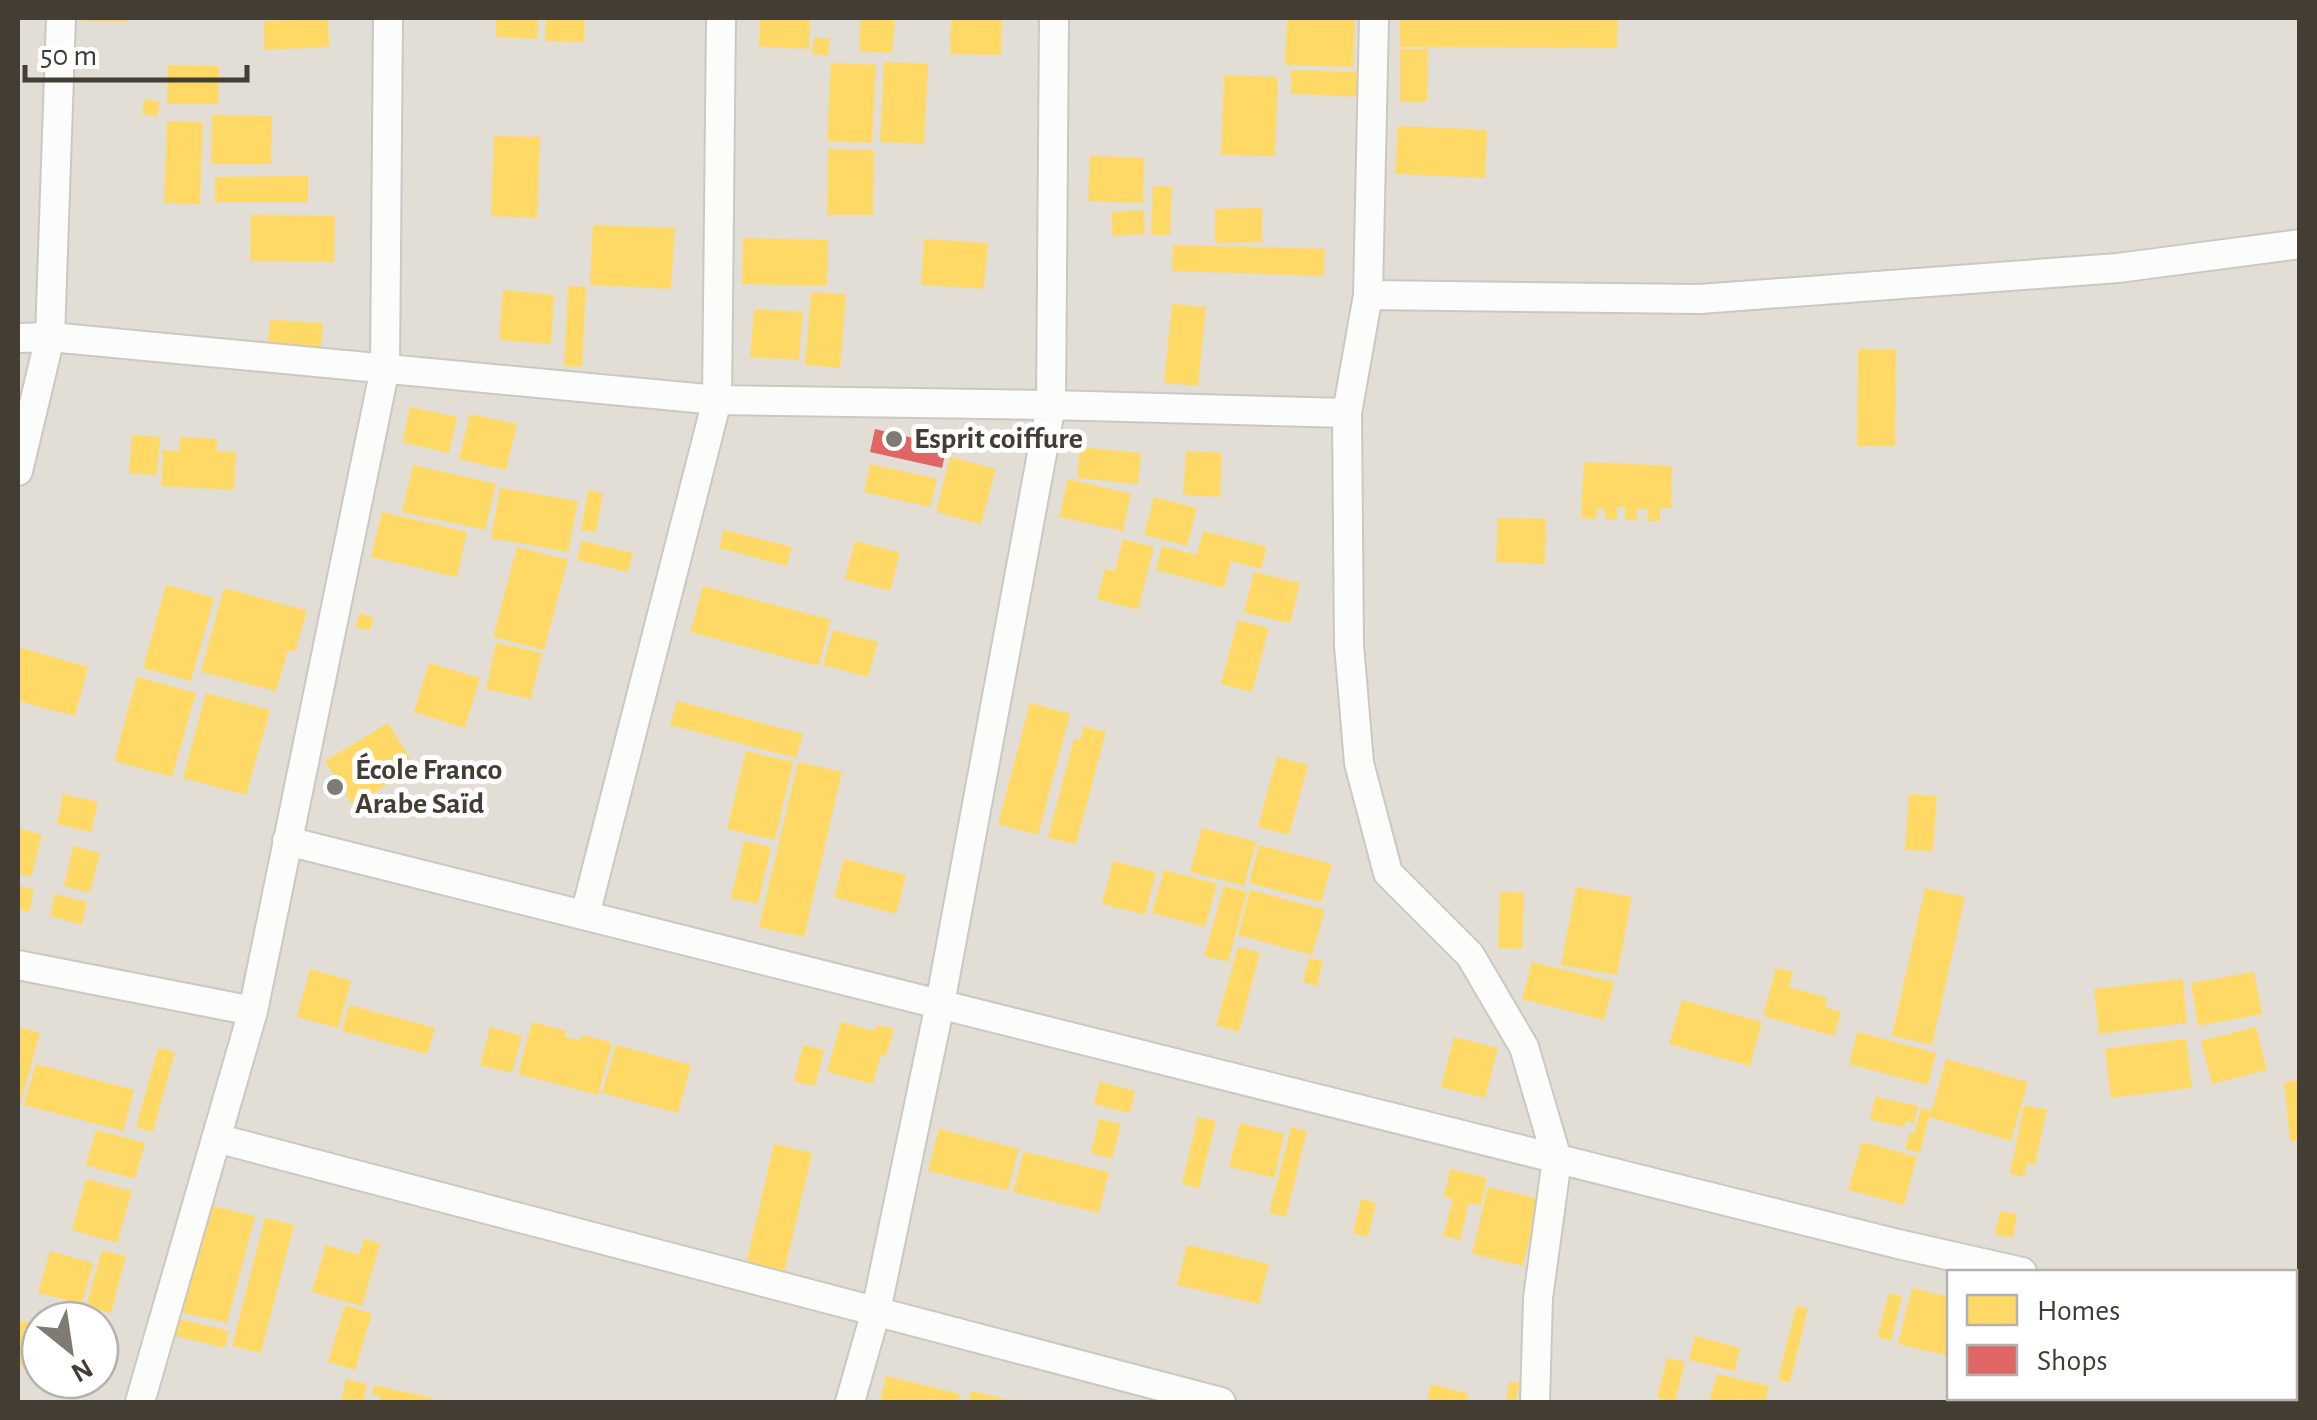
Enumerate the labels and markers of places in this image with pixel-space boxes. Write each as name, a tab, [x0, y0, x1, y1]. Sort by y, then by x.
place label: Esprit coiffure	[914, 424, 1083, 454]
marker: Esprit coiffure	[883, 428, 905, 450]
place label: École Franco Arabe Saïd	[355, 752, 502, 819]
marker: École Franco Arabe Saïd	[324, 776, 346, 798]

